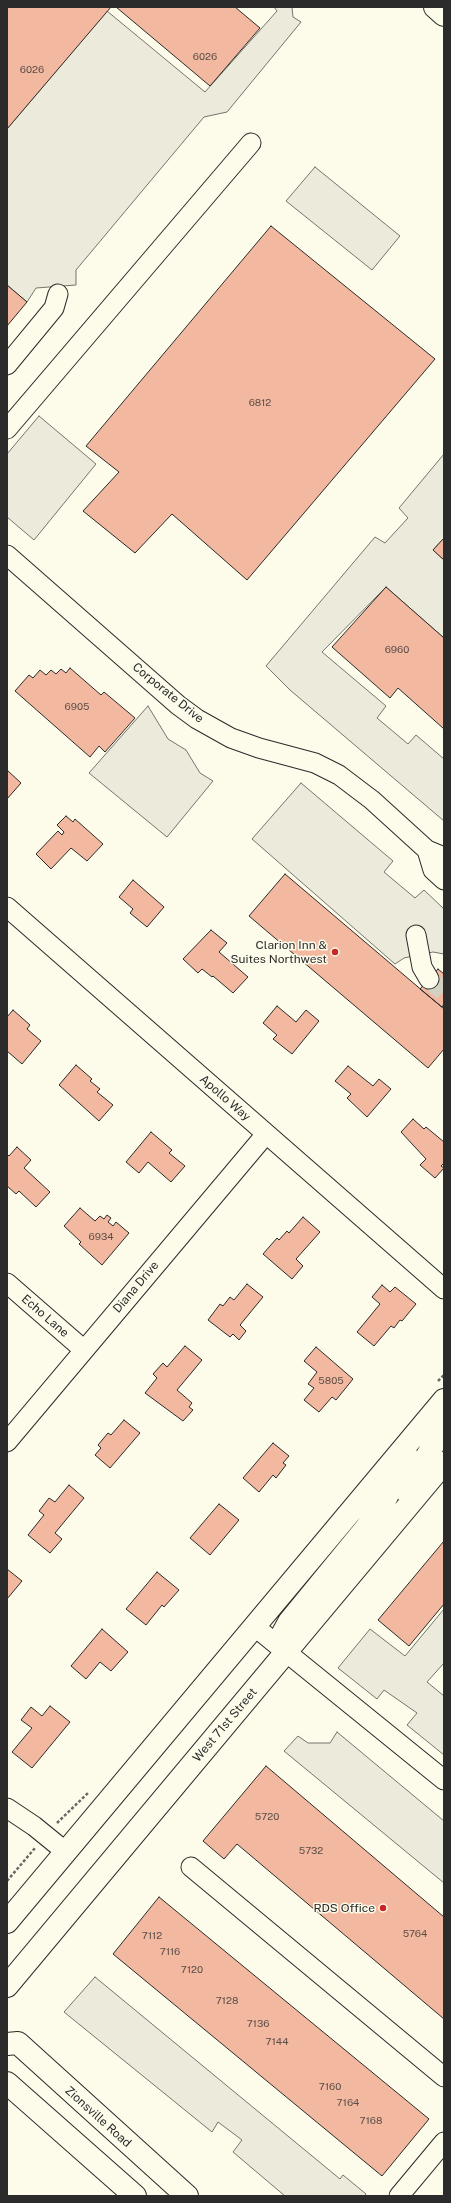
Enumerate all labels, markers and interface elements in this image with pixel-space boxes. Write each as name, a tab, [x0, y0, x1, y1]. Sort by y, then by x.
house number: 6026	[193, 51, 217, 63]
house number: 6026	[20, 64, 44, 76]
house number: 6812	[249, 397, 271, 409]
house number: 6960	[385, 644, 409, 656]
street label: Corporate Drive	[129, 660, 207, 726]
house number: 6905	[65, 701, 89, 713]
place label: Clarion Inn & Suites Northwest	[230, 938, 327, 966]
marker: Clarion Inn & Suites Northwest	[330, 947, 340, 957]
street label: Apollo Way	[197, 1072, 253, 1124]
house number: 6934	[89, 1231, 113, 1243]
street label: Diana Drive	[110, 1258, 162, 1316]
street label: Echo Lane	[19, 1292, 71, 1340]
house number: 5805	[318, 1375, 344, 1387]
street label: West 71st Street	[190, 1685, 260, 1765]
house number: 5720	[255, 1811, 279, 1823]
house number: 5732	[299, 1845, 323, 1857]
place label: RDS Office	[313, 1901, 375, 1915]
marker: RDS Office	[378, 1903, 388, 1913]
house number: 5764	[403, 1928, 427, 1940]
house number: 7112	[142, 1930, 162, 1942]
house number: 7116	[160, 1946, 180, 1958]
house number: 7120	[181, 1964, 203, 1976]
house number: 7128	[216, 1995, 238, 2007]
house number: 7136	[247, 2018, 269, 2030]
house number: 7144	[266, 2036, 288, 2048]
house number: 7160	[319, 2081, 341, 2093]
street label: Zionsville Road	[62, 2083, 134, 2151]
house number: 7164	[337, 2097, 359, 2109]
house number: 7168	[360, 2115, 382, 2127]

